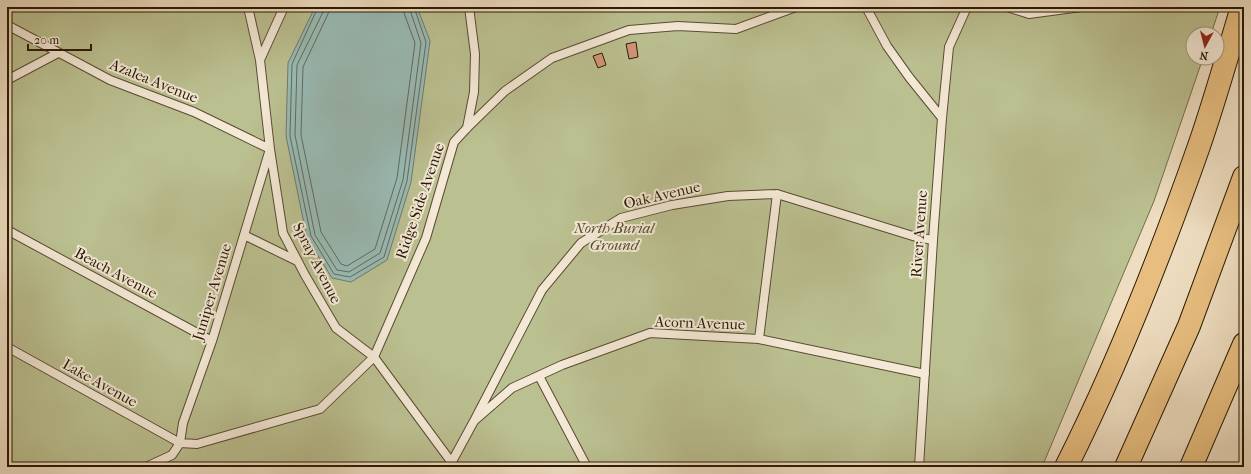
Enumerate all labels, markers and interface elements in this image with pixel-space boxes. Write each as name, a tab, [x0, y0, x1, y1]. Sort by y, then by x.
scale bar	[28, 26, 91, 52]
north arrow	[1185, 26, 1225, 66]
text: 20 m	[34, 33, 59, 47]
text: N	[1198, 48, 1209, 62]
street label: Azalea Avenue	[106, 55, 201, 107]
street label: Ridge Side Avenue	[392, 140, 448, 261]
street label: Oak Avenue	[622, 177, 703, 213]
street label: River Avenue	[907, 189, 931, 278]
street label: Spray Avenue	[289, 219, 345, 307]
park label: North Burial Ground	[573, 219, 656, 254]
street label: Juniper Avenue	[188, 241, 235, 344]
street label: Beach Avenue	[72, 244, 161, 303]
street label: Acorn Avenue	[653, 312, 746, 334]
street label: Lake Avenue	[60, 355, 141, 411]

